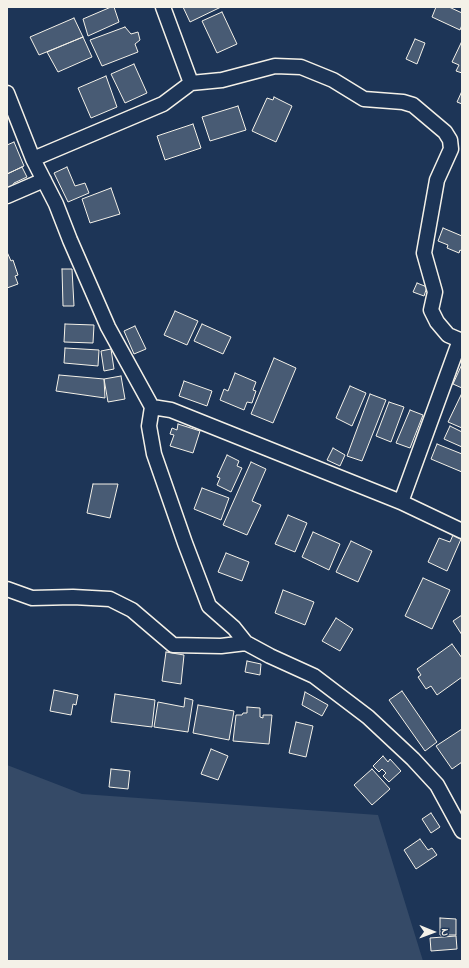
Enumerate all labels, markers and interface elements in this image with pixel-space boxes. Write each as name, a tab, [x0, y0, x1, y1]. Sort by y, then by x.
north arrow	[413, 912, 453, 952]
text: N	[437, 928, 453, 936]

